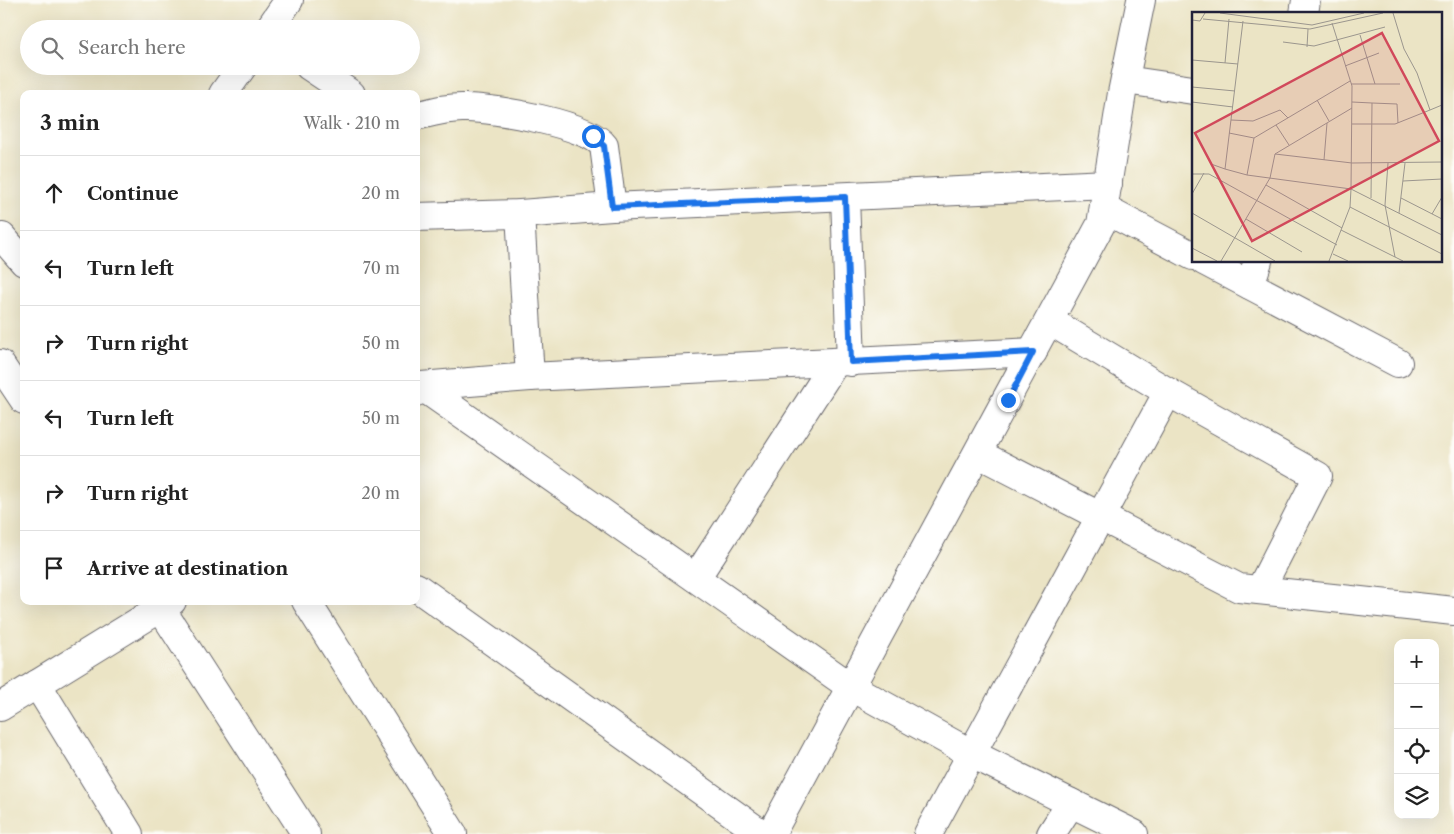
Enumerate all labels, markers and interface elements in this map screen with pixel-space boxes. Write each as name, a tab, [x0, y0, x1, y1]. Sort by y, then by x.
inset map	[1192, 12, 1442, 262]
search box	[20, 20, 420, 75]
icon: search	[38, 34, 66, 62]
text: Search here	[78, 36, 186, 59]
text: 3 min	[40, 110, 100, 135]
text: Walk · 210 m	[304, 113, 400, 133]
route start	[582, 125, 605, 148]
icon: ahead	[40, 179, 68, 207]
text: Continue	[87, 182, 179, 205]
text: 20 m	[361, 183, 400, 203]
icon: left	[40, 254, 68, 282]
text: Turn left	[87, 257, 174, 280]
text: 70 m	[363, 258, 400, 278]
icon: right	[40, 329, 68, 357]
text: Turn right	[87, 332, 188, 355]
text: 50 m	[362, 333, 400, 353]
route end	[997, 389, 1020, 412]
icon: left	[40, 404, 68, 432]
text: Turn left	[87, 407, 174, 430]
text: 50 m	[362, 408, 400, 428]
icon: right	[40, 479, 68, 507]
text: Turn right	[87, 482, 188, 505]
text: 20 m	[361, 483, 400, 503]
icon: arrive	[40, 554, 68, 582]
text: Arrive at destination	[87, 557, 288, 580]
map controls	[1394, 639, 1439, 819]
button: +	[1394, 639, 1439, 684]
button: −	[1394, 684, 1439, 729]
button: locate	[1394, 729, 1439, 774]
button: layers	[1394, 774, 1439, 819]

